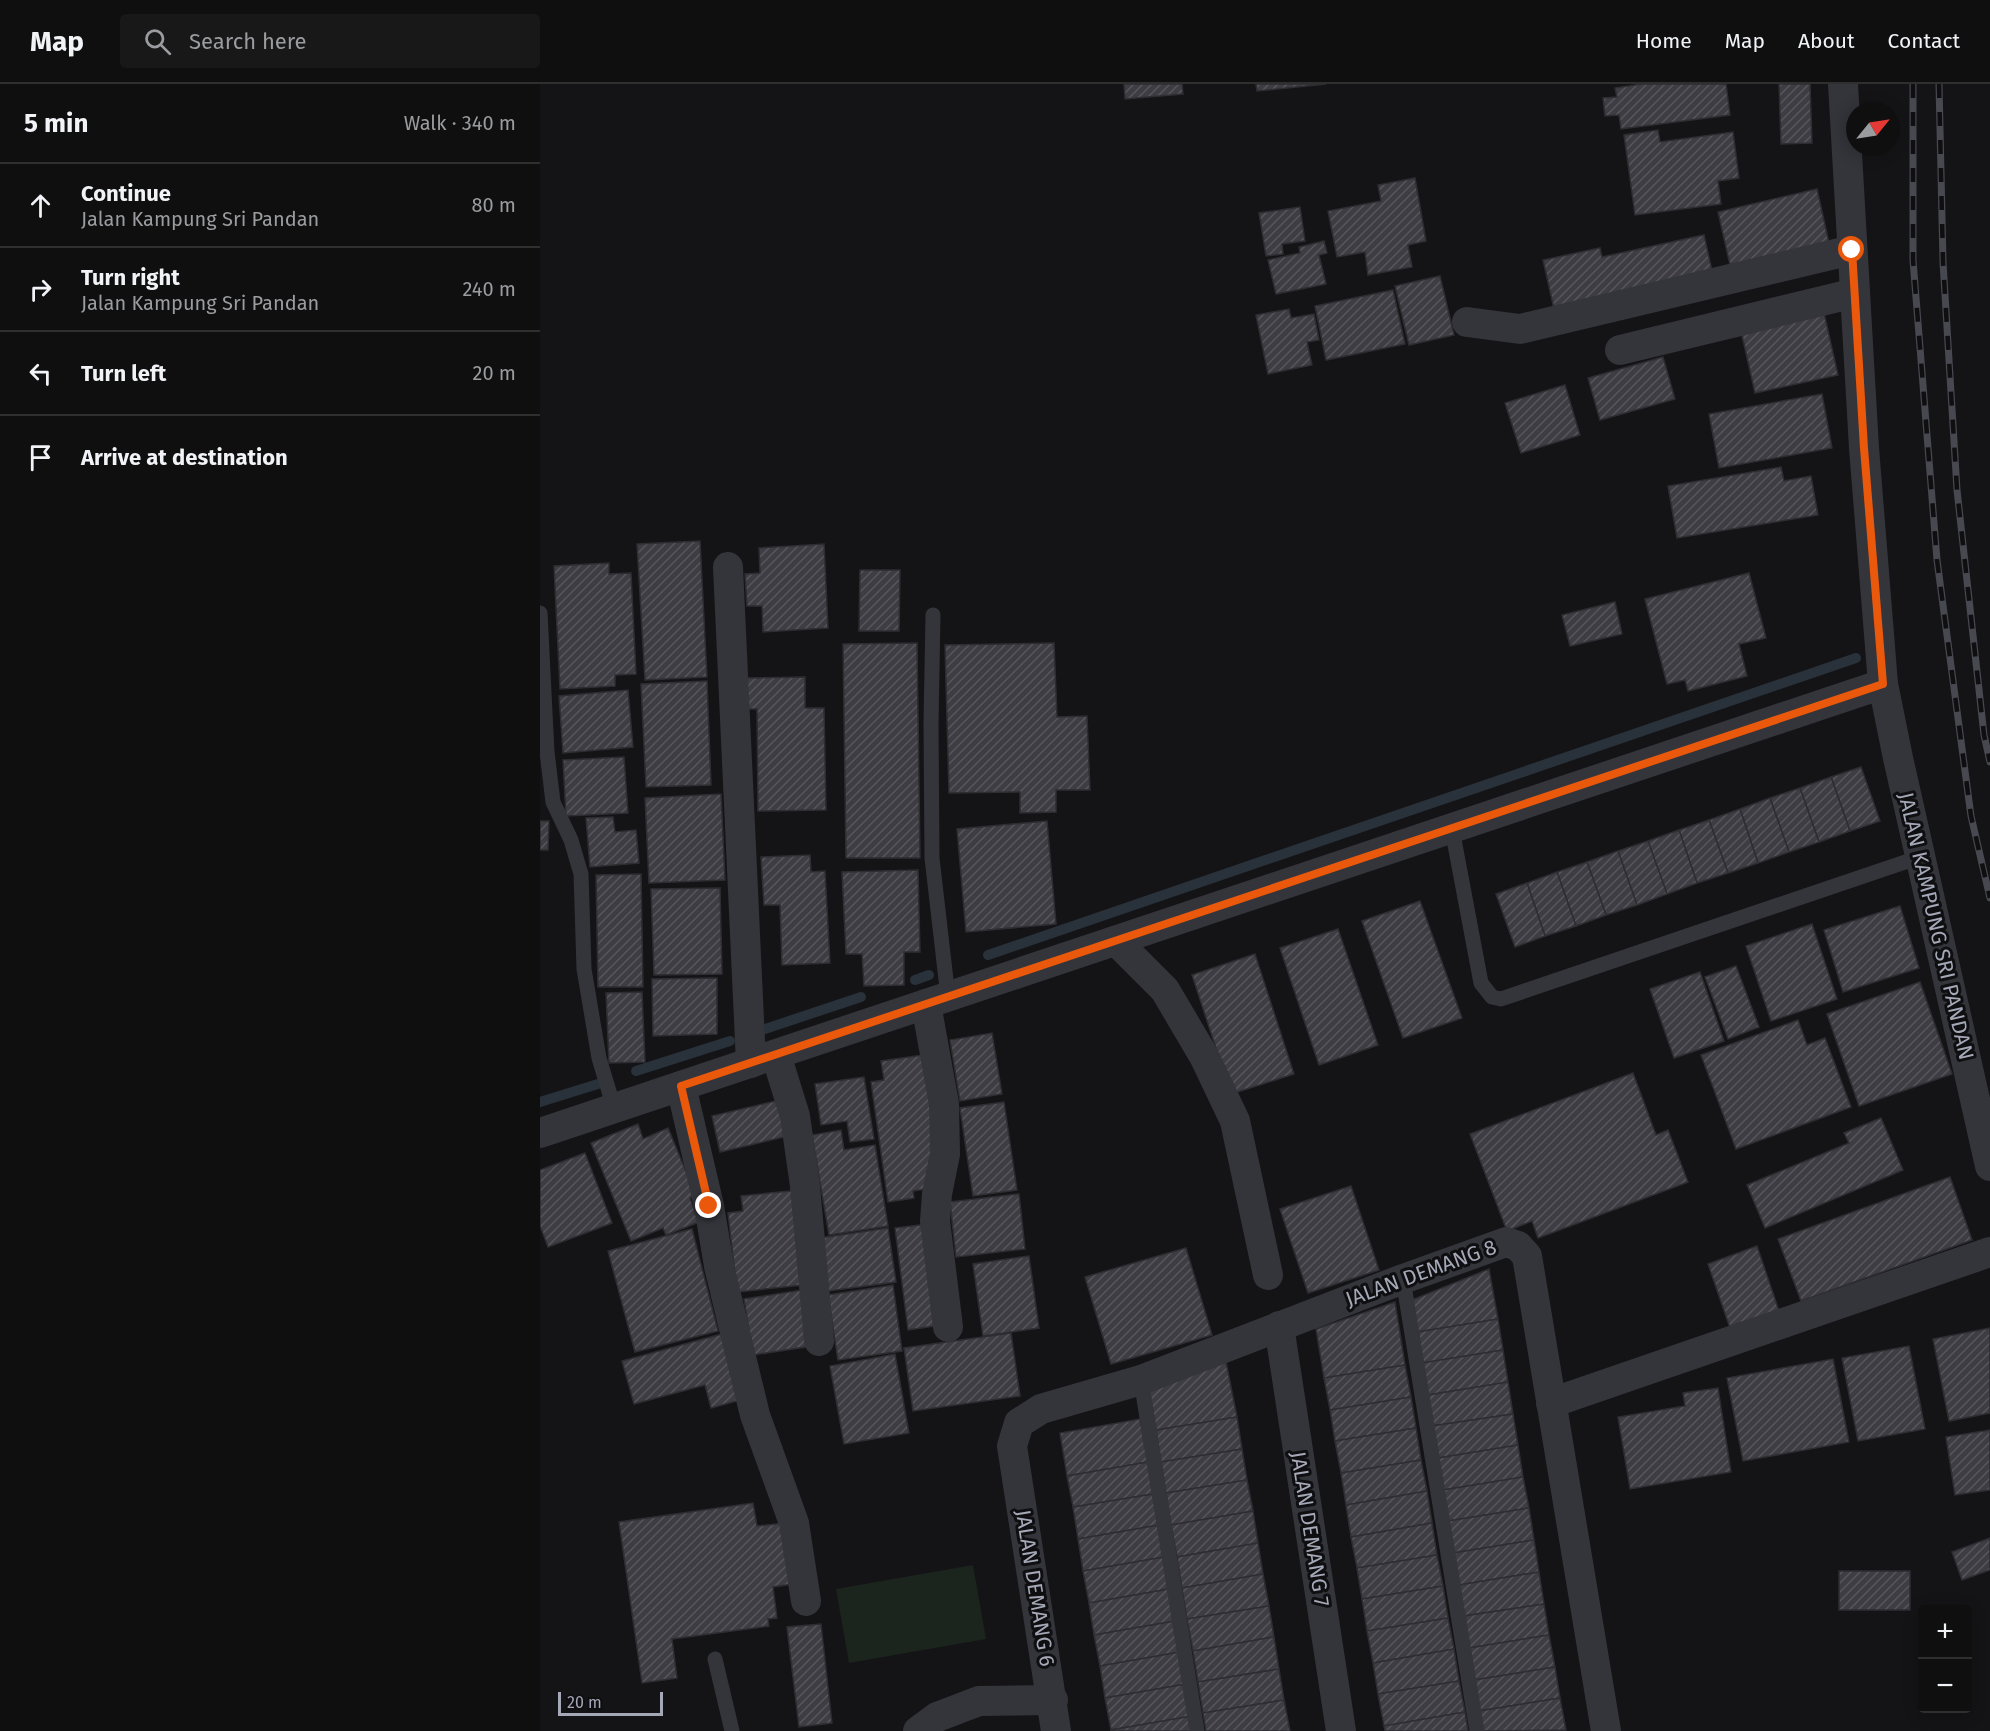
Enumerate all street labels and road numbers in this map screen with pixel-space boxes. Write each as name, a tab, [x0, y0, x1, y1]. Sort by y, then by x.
street label: JALAN KAMPUNG SRI PANDAN	[1893, 790, 1979, 1062]
street label: JALAN DEMANG 8	[1342, 1234, 1500, 1312]
street label: JALAN DEMANG 7	[1285, 1450, 1335, 1608]
street label: JALAN DEMANG 6	[1010, 1508, 1060, 1668]

